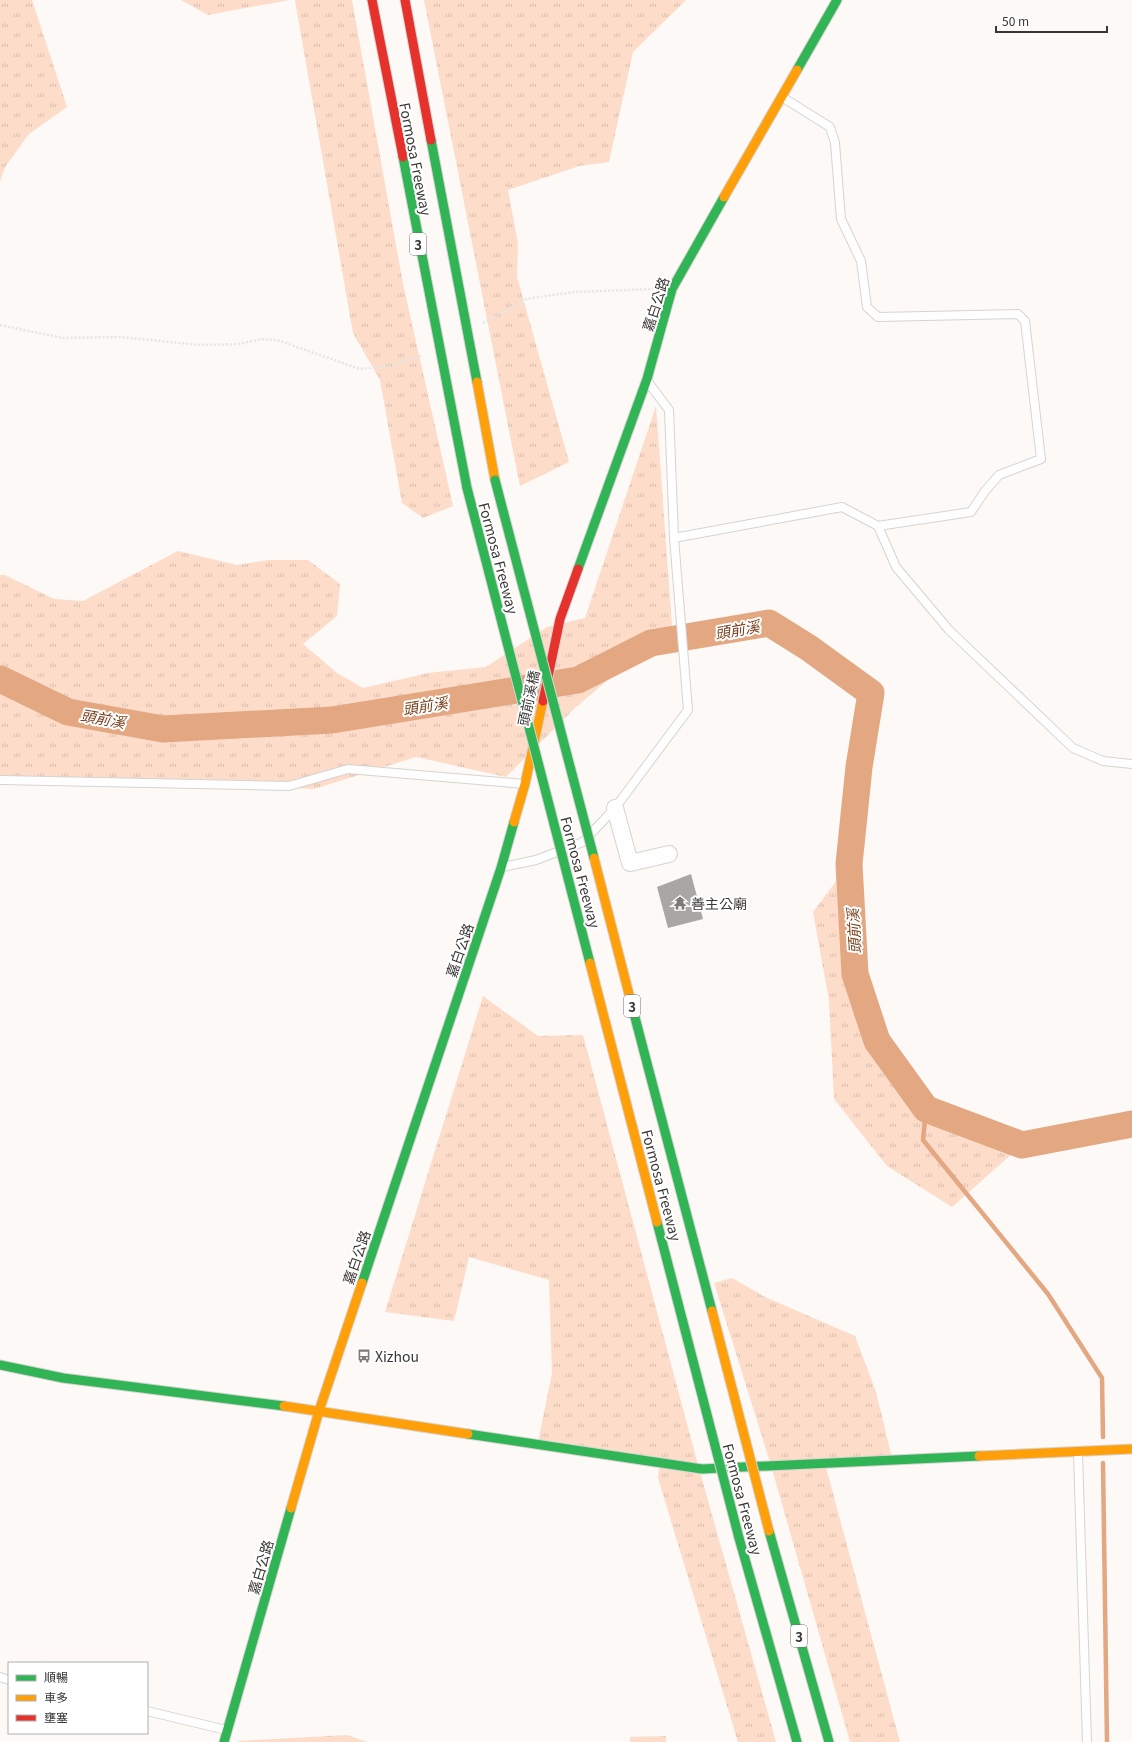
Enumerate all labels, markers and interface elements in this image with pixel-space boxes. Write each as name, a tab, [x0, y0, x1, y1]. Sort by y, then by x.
scale bar	[996, 8, 1107, 34]
text: 50 m	[1002, 12, 1029, 29]
street label: Formosa Freeway	[395, 101, 437, 218]
road number: 3	[410, 233, 426, 255]
street label: 嘉白公路	[637, 274, 673, 334]
street label: Formosa Freeway	[474, 500, 524, 617]
water label: 頭前溪	[713, 614, 763, 643]
street label: 頭前溪橋	[512, 669, 544, 727]
water label: 頭前溪	[401, 691, 451, 719]
water label: 頭前溪	[79, 704, 129, 733]
street label: Formosa Freeway	[556, 814, 606, 931]
place label: 善主公廟	[691, 893, 747, 913]
temple icon: 善主公廟	[672, 895, 688, 911]
water label: 頭前溪	[841, 906, 865, 954]
street label: 嘉白公路	[440, 920, 478, 980]
road number: 3	[624, 995, 640, 1017]
street label: Formosa Freeway	[637, 1127, 687, 1244]
street label: 嘉白公路	[337, 1227, 375, 1287]
place label: Xizhou	[375, 1346, 419, 1366]
bus stop icon: Xizhou	[356, 1348, 372, 1364]
street label: Formosa Freeway	[718, 1441, 768, 1558]
street label: 嘉白公路	[243, 1537, 277, 1597]
road number: 3	[791, 1625, 807, 1647]
legend	[8, 1662, 148, 1734]
text: 順暢	[44, 1668, 68, 1685]
text: 車多	[44, 1688, 68, 1705]
text: 壅塞	[44, 1708, 68, 1725]

